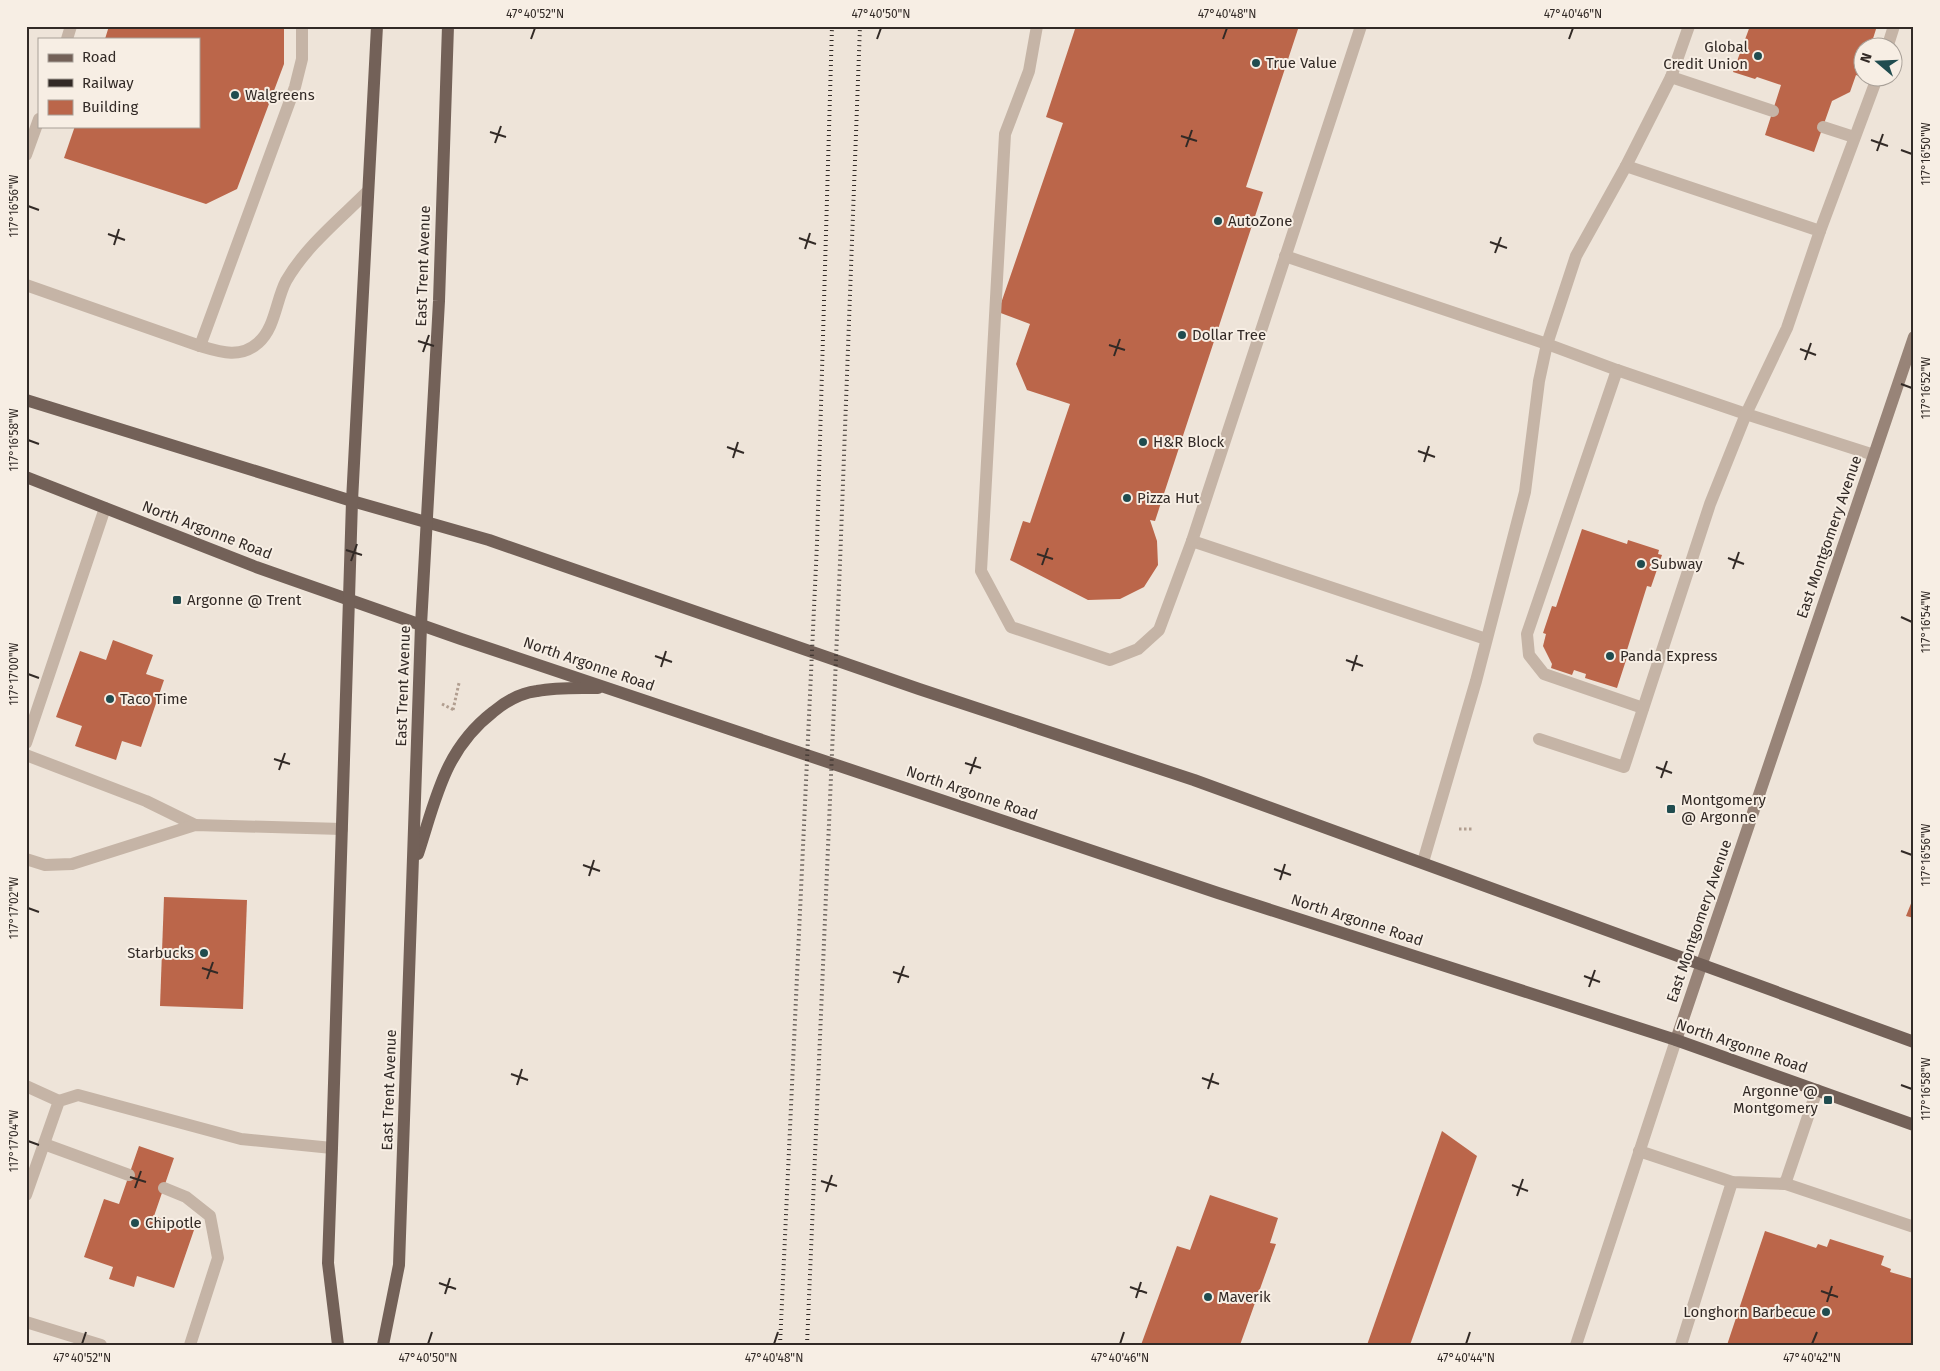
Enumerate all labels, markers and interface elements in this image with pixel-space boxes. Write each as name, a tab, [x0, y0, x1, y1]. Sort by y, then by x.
text: 47°40'52"N	[506, 7, 564, 21]
text: 47°40'50"N	[852, 7, 910, 21]
text: 47°40'48"N	[1198, 7, 1256, 21]
text: 47°40'46"N	[1544, 7, 1602, 21]
legend	[38, 38, 200, 128]
place label: Global Credit Union	[1663, 38, 1749, 73]
north arrow	[1852, 38, 1902, 88]
text: Road	[82, 48, 117, 66]
marker: Global Credit Union	[1752, 50, 1764, 62]
text: N	[1857, 51, 1876, 65]
place label: True Value	[1266, 54, 1337, 72]
marker: True Value	[1250, 57, 1262, 69]
text: Railway	[82, 74, 134, 92]
place label: Walgreens	[245, 86, 315, 104]
marker: Walgreens	[229, 89, 241, 101]
text: Building	[82, 98, 138, 116]
text: 117°16'50"W	[1919, 122, 1933, 186]
text: 117°16'56"W	[7, 175, 21, 237]
street label: East Trent Avenue	[412, 205, 434, 327]
place label: AutoZone	[1228, 212, 1293, 230]
marker: AutoZone	[1212, 215, 1224, 227]
place label: Dollar Tree	[1192, 326, 1266, 344]
marker: Dollar Tree	[1176, 329, 1188, 341]
text: 117°16'52"W	[1919, 357, 1933, 419]
text: 117°16'58"W	[7, 408, 21, 472]
place label: H&R Block	[1153, 433, 1225, 451]
marker: H&R Block	[1137, 436, 1149, 448]
street label: East Montgomery Avenue	[1793, 453, 1865, 621]
place label: Pizza Hut	[1137, 489, 1200, 507]
marker: Pizza Hut	[1121, 492, 1133, 504]
street label: North Argonne Road	[139, 497, 275, 563]
place label: Subway	[1651, 555, 1703, 573]
marker: Subway	[1635, 558, 1647, 570]
place label: Argonne @ Trent	[187, 591, 302, 609]
text: 117°16'54"W	[1919, 591, 1933, 653]
marker: Argonne @ Trent	[171, 594, 183, 606]
street label: East Trent Avenue	[392, 625, 414, 747]
street label: North Argonne Road	[521, 633, 657, 695]
text: 117°17'00"W	[7, 642, 21, 706]
place label: Panda Express	[1620, 647, 1718, 665]
marker: Panda Express	[1604, 650, 1616, 662]
place label: Taco Time	[120, 690, 188, 708]
marker: Taco Time	[104, 693, 116, 705]
street label: North Argonne Road	[904, 762, 1040, 824]
place label: Montgomery @ Argonne	[1681, 791, 1767, 826]
marker: Montgomery @ Argonne	[1665, 803, 1677, 815]
text: 117°16'56"W	[1919, 824, 1933, 886]
street label: East Montgomery Avenue	[1663, 837, 1735, 1005]
text: 117°17'02"W	[7, 877, 21, 939]
street label: North Argonne Road	[1289, 890, 1425, 950]
place label: Starbucks	[127, 944, 194, 962]
marker: Starbucks	[198, 947, 210, 959]
street label: North Argonne Road	[1674, 1015, 1810, 1077]
street label: East Trent Avenue	[378, 1029, 400, 1151]
text: 117°16'58"W	[1919, 1057, 1933, 1121]
place label: Argonne @ Montgomery	[1733, 1082, 1819, 1117]
marker: Argonne @ Montgomery	[1822, 1094, 1834, 1106]
text: 117°17'04"W	[7, 1110, 21, 1172]
place label: Chipotle	[145, 1214, 202, 1232]
marker: Chipotle	[129, 1217, 141, 1229]
place label: Maverik	[1218, 1288, 1271, 1306]
marker: Maverik	[1202, 1291, 1214, 1303]
place label: Longhorn Barbecue	[1683, 1303, 1816, 1321]
marker: Longhorn Barbecue	[1820, 1306, 1832, 1318]
text: 47°40'52"N	[53, 1351, 111, 1365]
text: 47°40'50"N	[399, 1351, 457, 1365]
text: 47°40'48"N	[745, 1351, 803, 1365]
text: 47°40'46"N	[1091, 1351, 1149, 1365]
text: 47°40'44"N	[1437, 1351, 1495, 1365]
text: 47°40'42"N	[1783, 1351, 1841, 1365]

